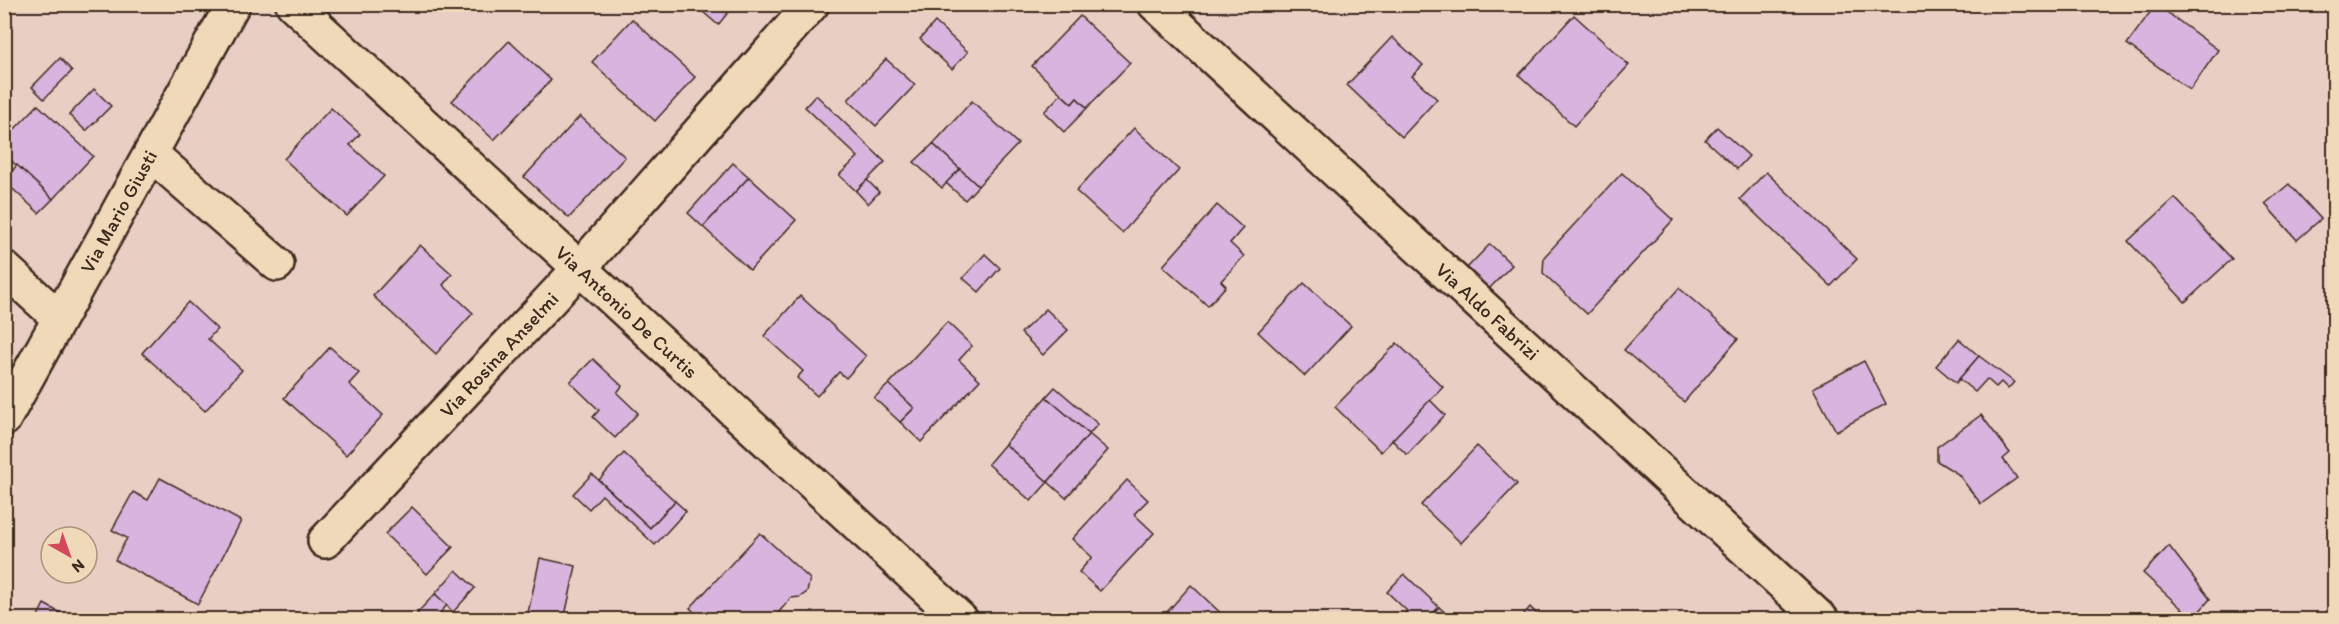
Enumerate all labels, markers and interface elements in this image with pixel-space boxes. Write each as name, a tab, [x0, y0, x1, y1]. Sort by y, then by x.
street label: Via Mario Giusti	[75, 146, 162, 277]
street label: Via Antonio De Curtis	[551, 240, 703, 383]
street label: Via Aldo Fabrizi	[1431, 257, 1545, 365]
street label: Via Rosina Anselmi	[435, 287, 564, 422]
north arrow	[39, 525, 99, 585]
text: N	[68, 555, 89, 577]

